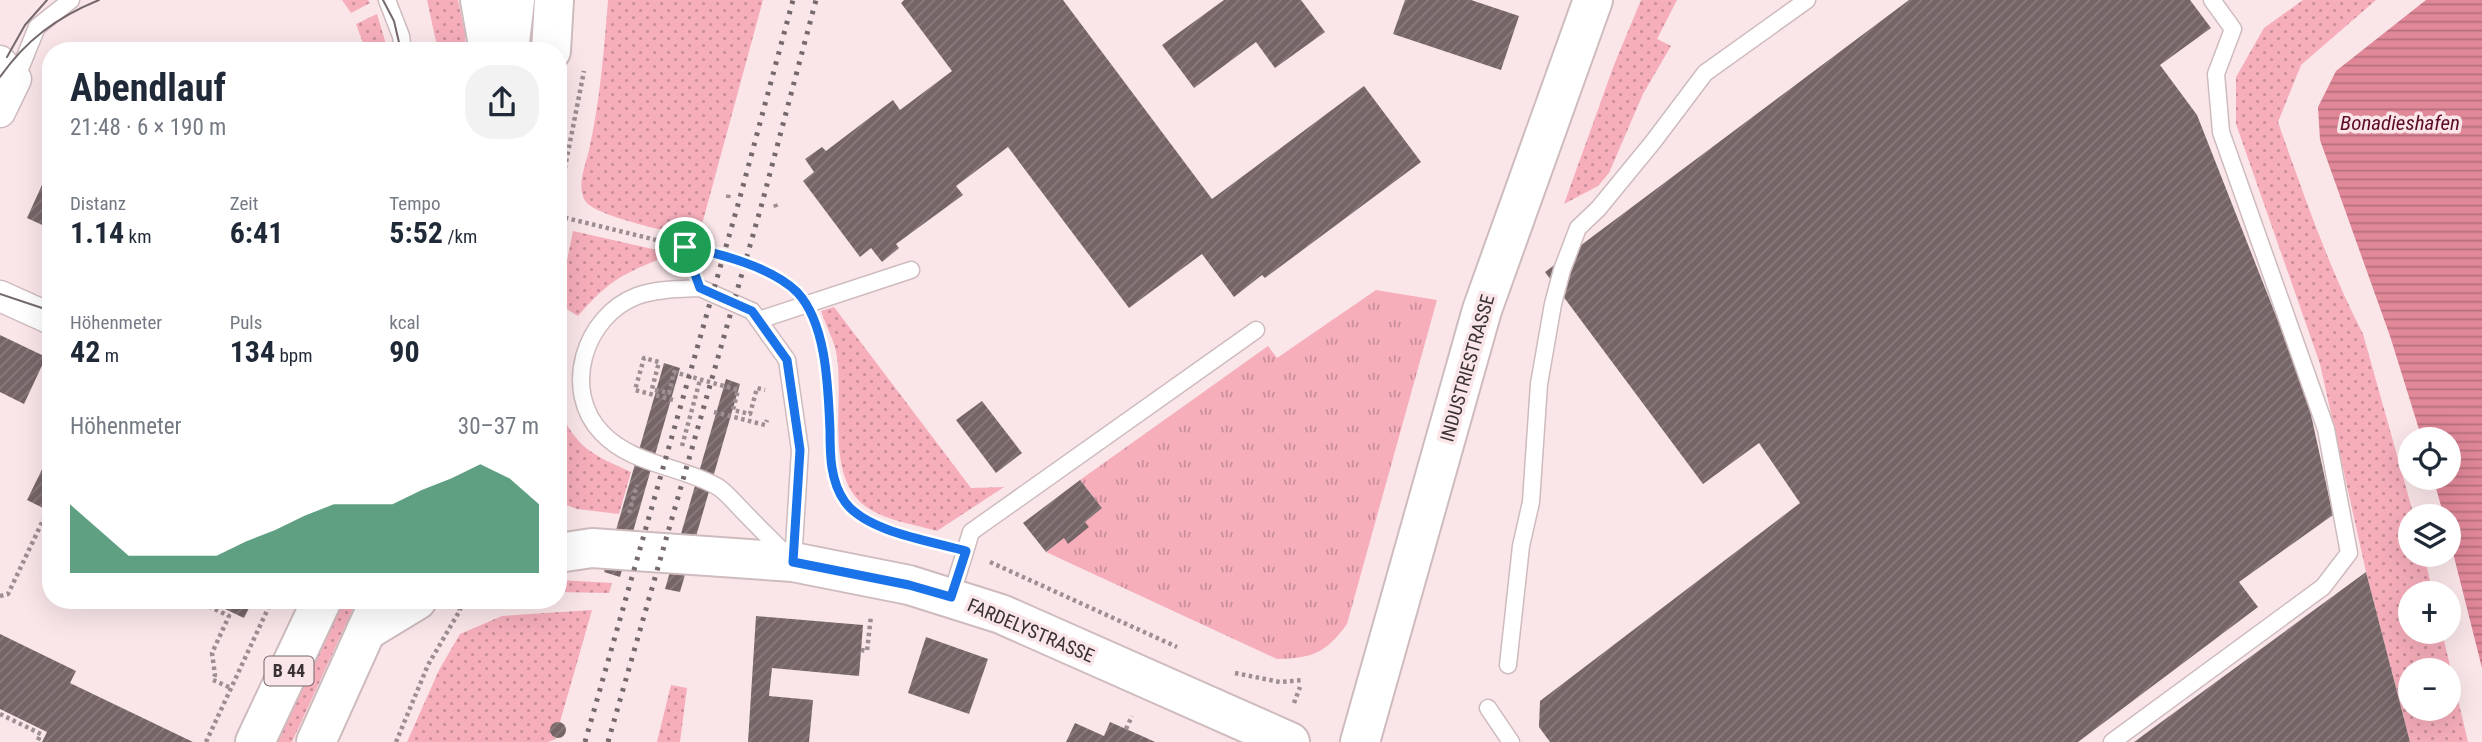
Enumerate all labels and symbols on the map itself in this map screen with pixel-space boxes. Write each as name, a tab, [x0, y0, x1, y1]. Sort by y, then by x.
water label: Bonadieshafen	[2340, 111, 2460, 135]
pin	[655, 217, 715, 277]
street label: INDUSTRIESTRASSE	[1435, 292, 1499, 444]
street label: FARDELYSTRASSE	[964, 593, 1098, 668]
road number: B 44	[264, 656, 314, 686]

